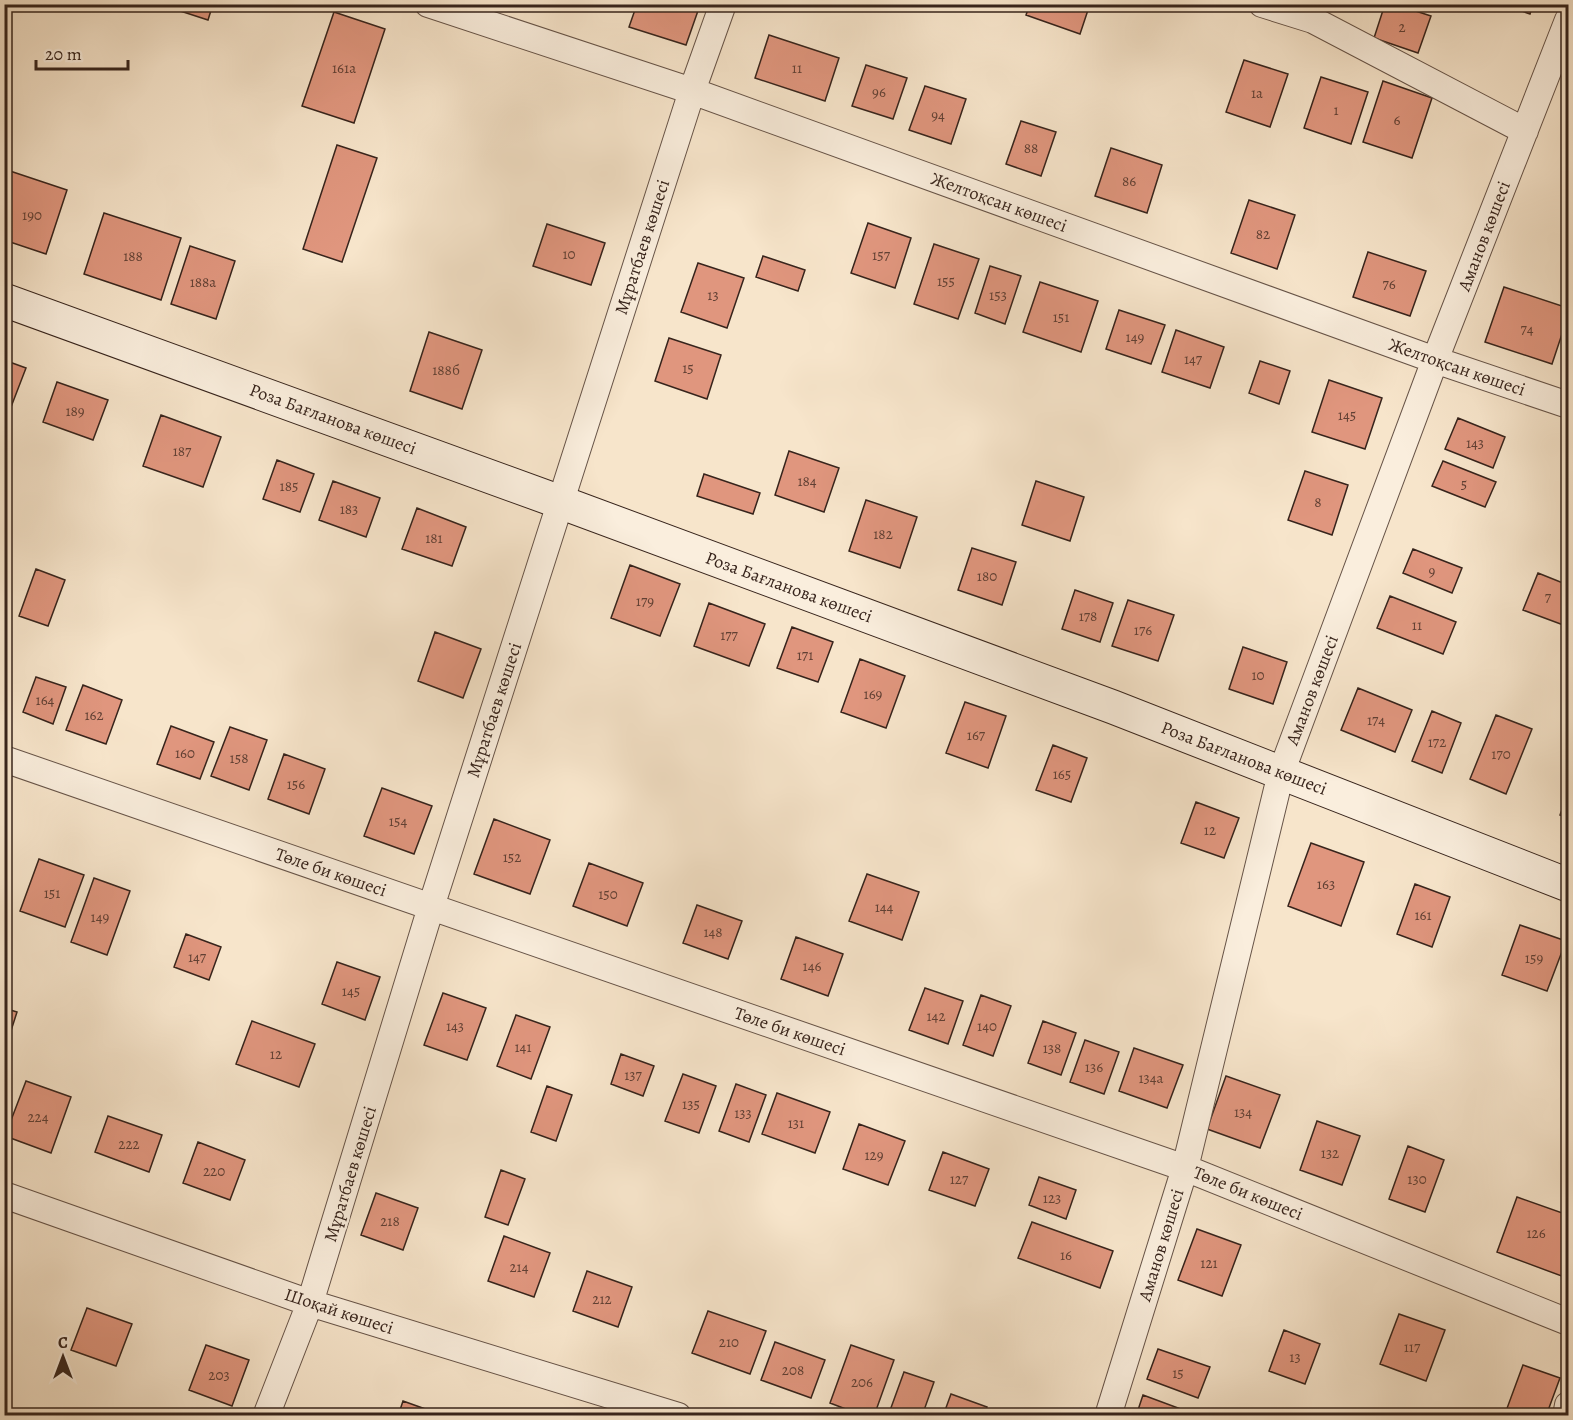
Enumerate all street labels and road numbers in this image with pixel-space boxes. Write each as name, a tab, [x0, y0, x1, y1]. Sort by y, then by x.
street label: Желтоқсан көшесі	[928, 166, 1070, 238]
street label: Мұратбаев көшесі	[609, 176, 675, 318]
street label: Аманов көшесі	[1452, 177, 1516, 295]
street label: Желтоқсан көшесі	[1385, 332, 1529, 402]
street label: Роза Бағланова көшесі	[246, 378, 420, 460]
street label: Роза Бағланова көшесі	[702, 546, 876, 628]
street label: Аманов көшесі	[1280, 631, 1344, 749]
street label: Мұратбаев көшесі	[461, 639, 527, 781]
street label: Роза Бағланова көшесі	[1158, 715, 1330, 801]
street label: Төле би көшесі	[272, 842, 390, 902]
street label: Төле би көшесі	[731, 1001, 849, 1061]
street label: Мұратбаев көшесі	[318, 1103, 382, 1245]
street label: Төле би көшесі	[1190, 1160, 1306, 1226]
street label: Аманов көшесі	[1132, 1186, 1189, 1305]
street label: Шоқай көшесі	[281, 1282, 397, 1340]

